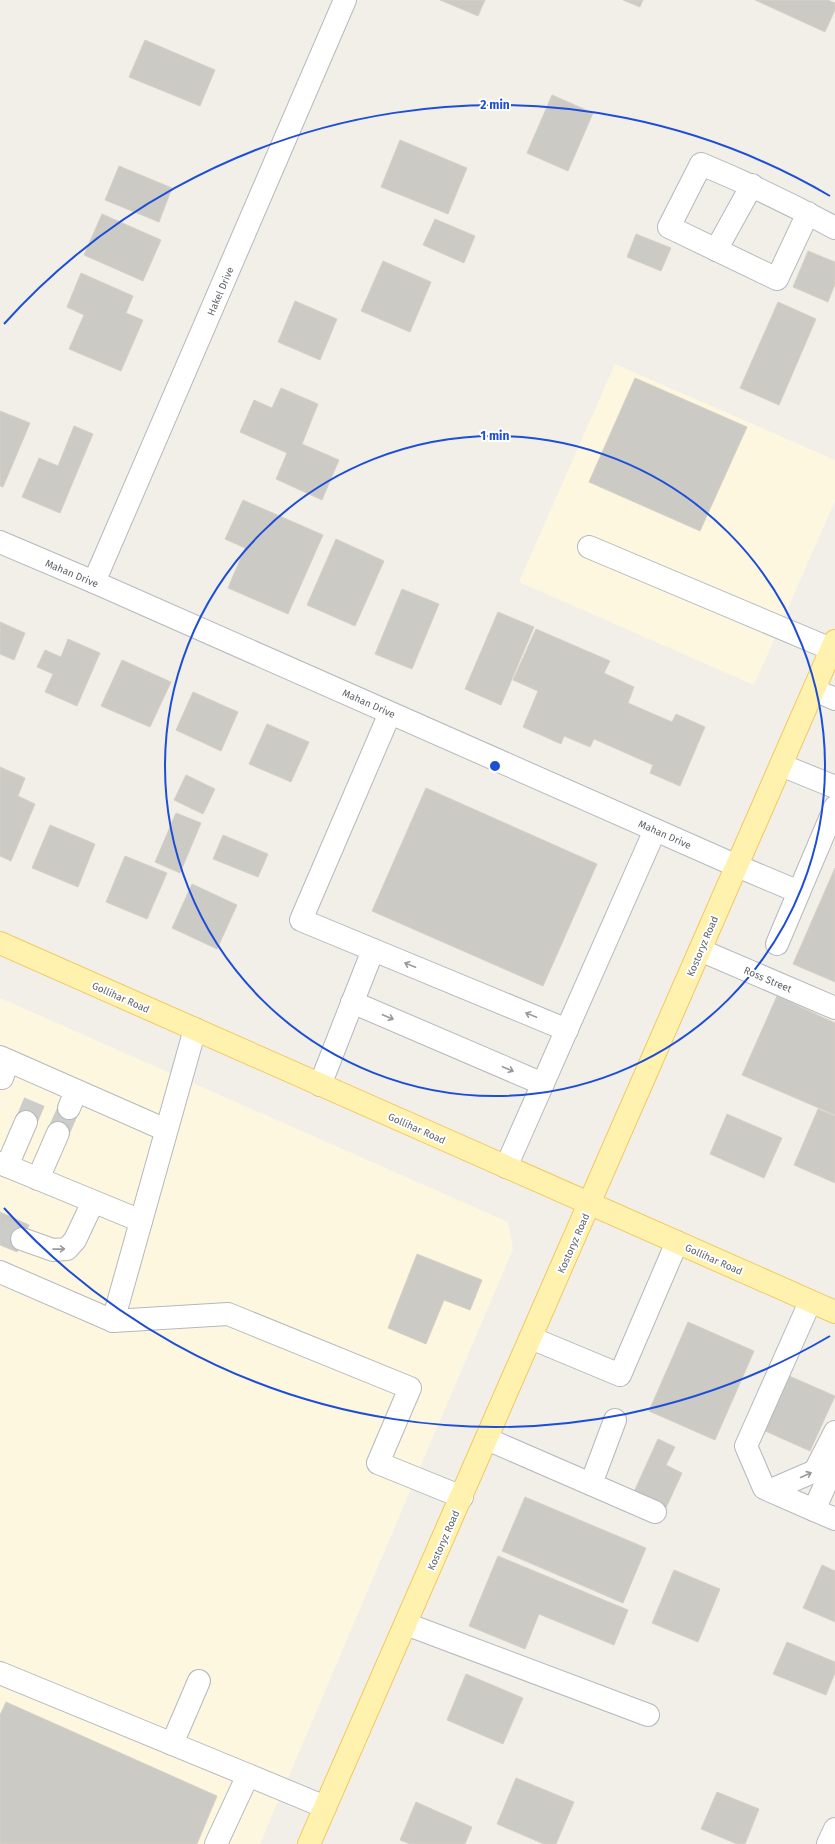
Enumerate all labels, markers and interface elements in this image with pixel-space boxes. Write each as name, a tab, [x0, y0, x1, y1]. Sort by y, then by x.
text: 2 min	[480, 98, 510, 112]
street label: Hakel Drive	[205, 265, 237, 318]
text: 1 min	[481, 429, 509, 443]
street label: Mahan Drive	[43, 557, 100, 590]
street label: Mahan Drive	[340, 687, 397, 721]
centre of rings	[488, 759, 502, 773]
street label: Mahan Drive	[636, 818, 693, 852]
street label: Kostoryz Road	[685, 914, 721, 978]
one-way arrow	[405, 961, 417, 969]
street label: Ross Street	[742, 964, 794, 996]
street label: Gollihar Road	[90, 980, 151, 1016]
one-way arrow	[525, 1010, 537, 1018]
one-way arrow	[382, 1014, 394, 1022]
one-way arrow	[501, 1066, 513, 1073]
street label: Gollihar Road	[386, 1111, 447, 1147]
street label: Kostoryz Road	[555, 1212, 593, 1275]
street label: Gollihar Road	[683, 1242, 744, 1278]
one-way arrow	[52, 1246, 65, 1253]
one-way arrow	[800, 1470, 812, 1478]
street label: Kostoryz Road	[425, 1509, 463, 1572]

